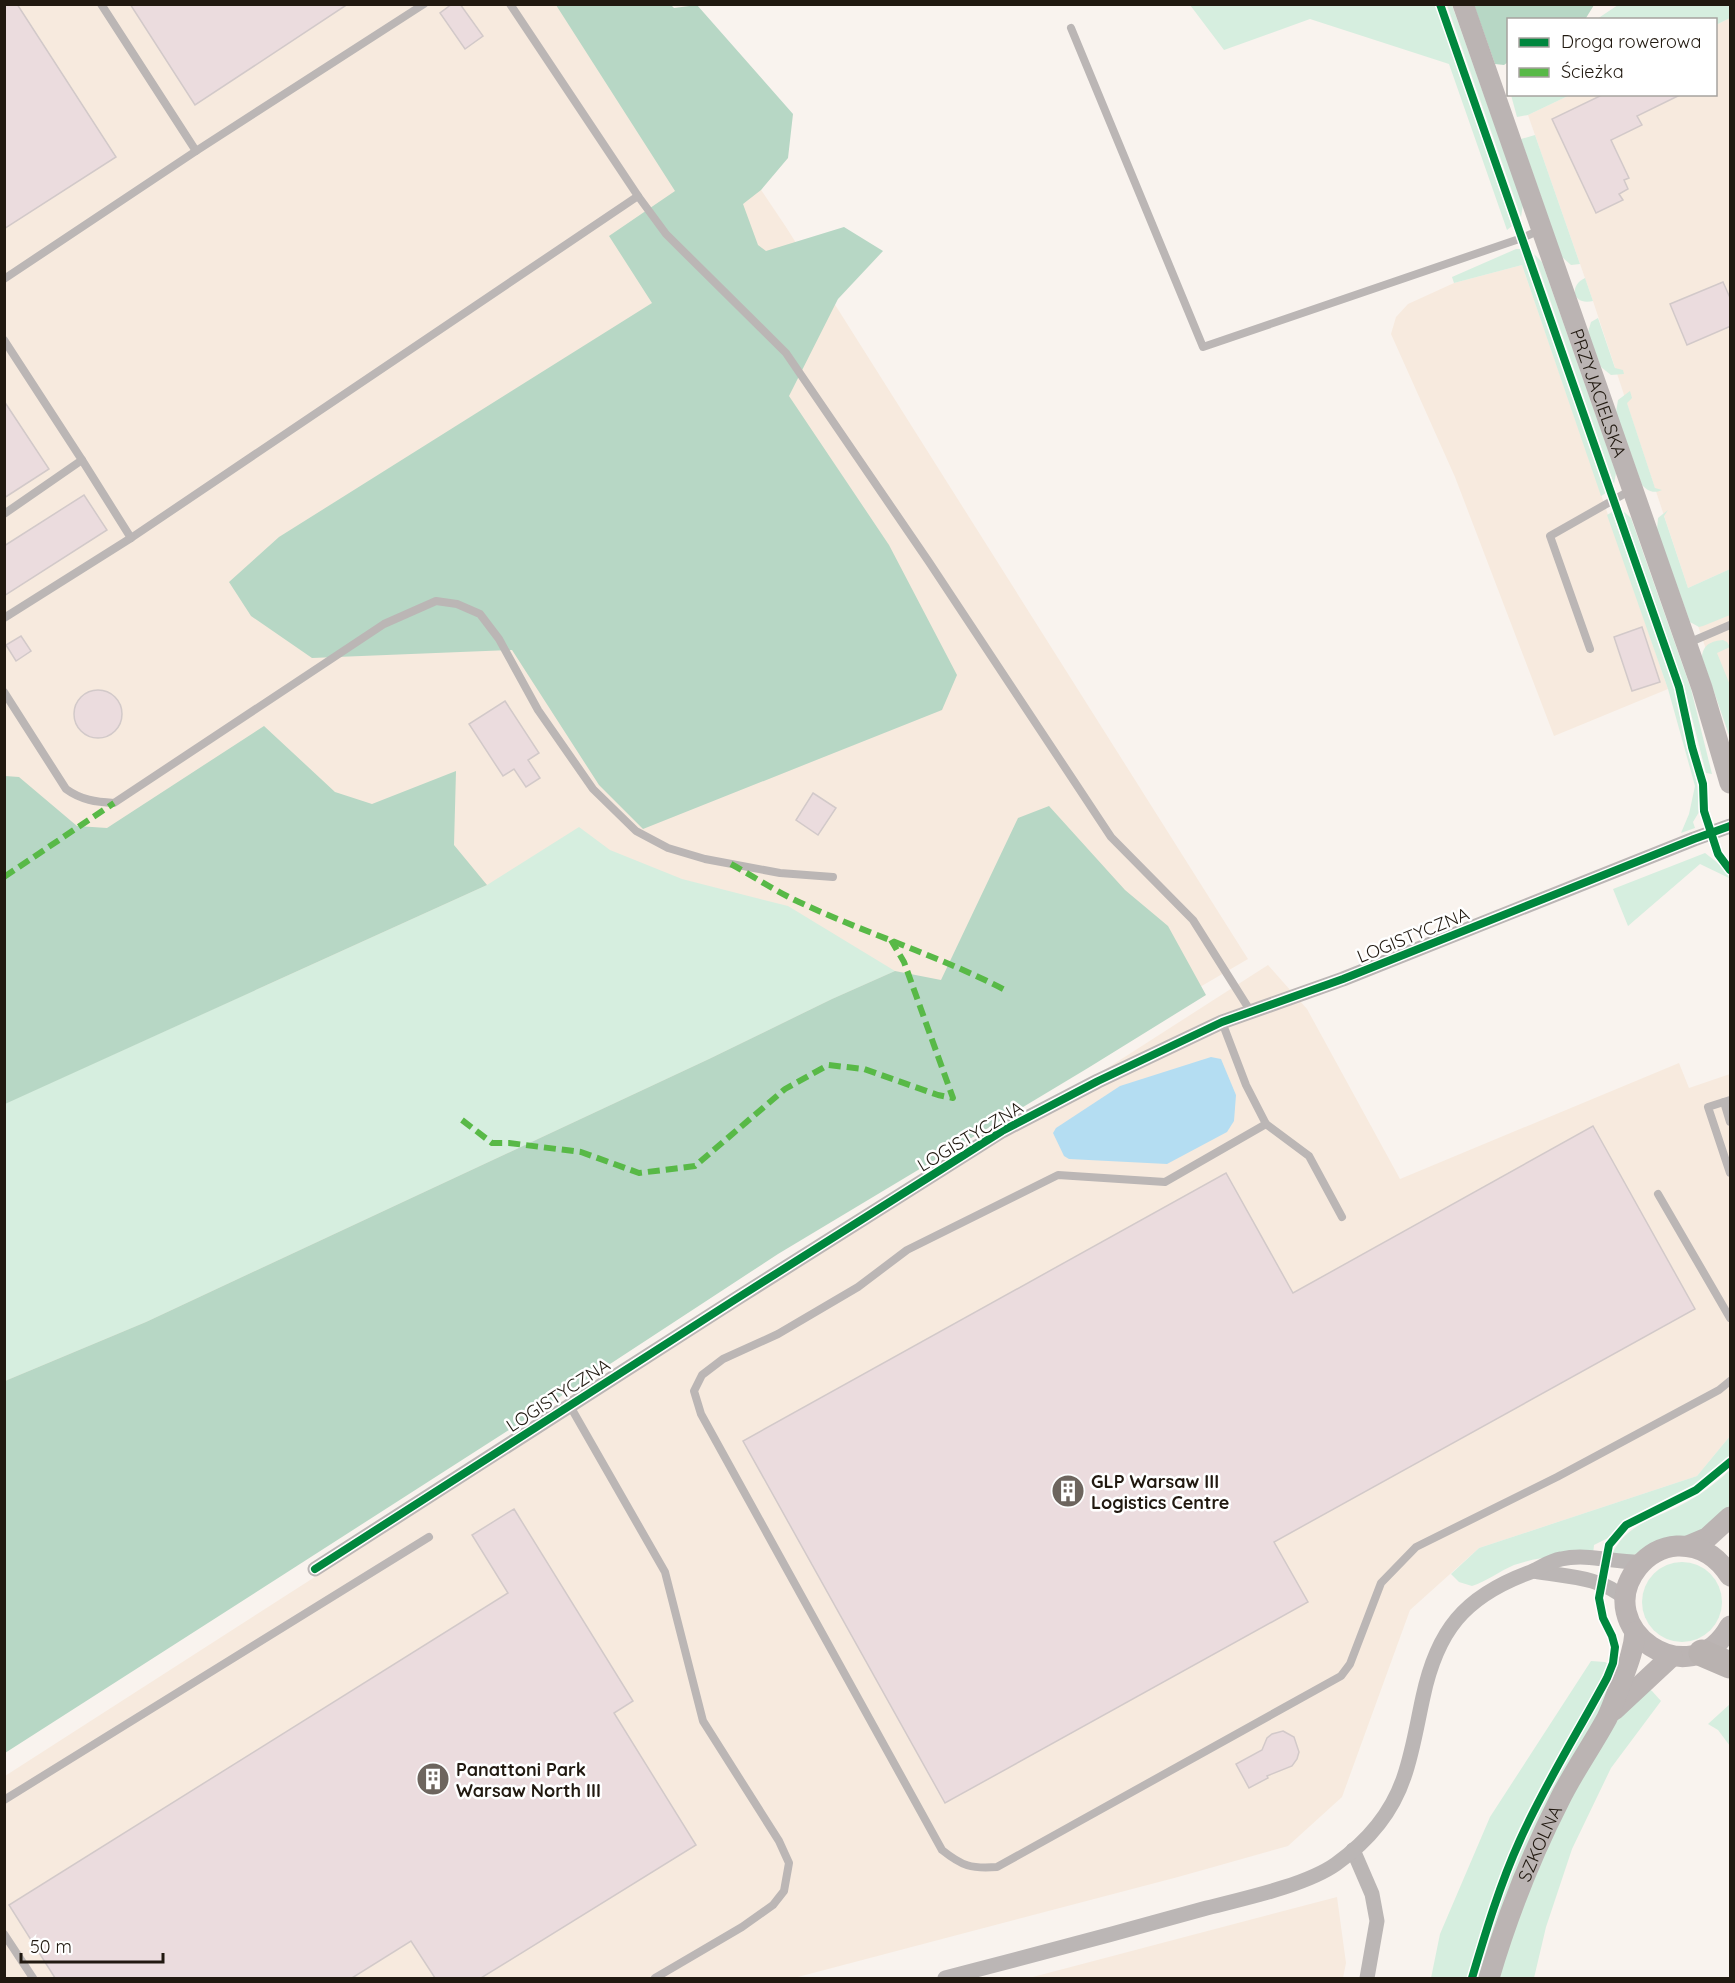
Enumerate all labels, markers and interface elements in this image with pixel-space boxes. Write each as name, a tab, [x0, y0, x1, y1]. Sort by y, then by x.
legend	[1507, 18, 1717, 96]
text: Droga rowerowa	[1561, 30, 1701, 53]
text: Ścieżka	[1561, 60, 1624, 83]
street label: PRZYJACIELSKA	[1566, 326, 1632, 461]
street label: LOGISTYCZNA	[1353, 902, 1473, 968]
street label: LOGISTYCZNA	[913, 1095, 1027, 1177]
street label: LOGISTYCZNA	[502, 1353, 614, 1437]
place label: GLP Warsaw III Logistics Centre	[1091, 1470, 1229, 1514]
building icon: GLP Warsaw III Logistics Centre	[1050, 1473, 1086, 1509]
place label: Panattoni Park Warsaw North III	[456, 1758, 601, 1802]
building icon: Panattoni Park Warsaw North III	[415, 1761, 451, 1797]
street label: SZKOLNA	[1512, 1801, 1567, 1885]
scale bar	[21, 1926, 164, 1964]
text: 50 m	[30, 1935, 72, 1958]

